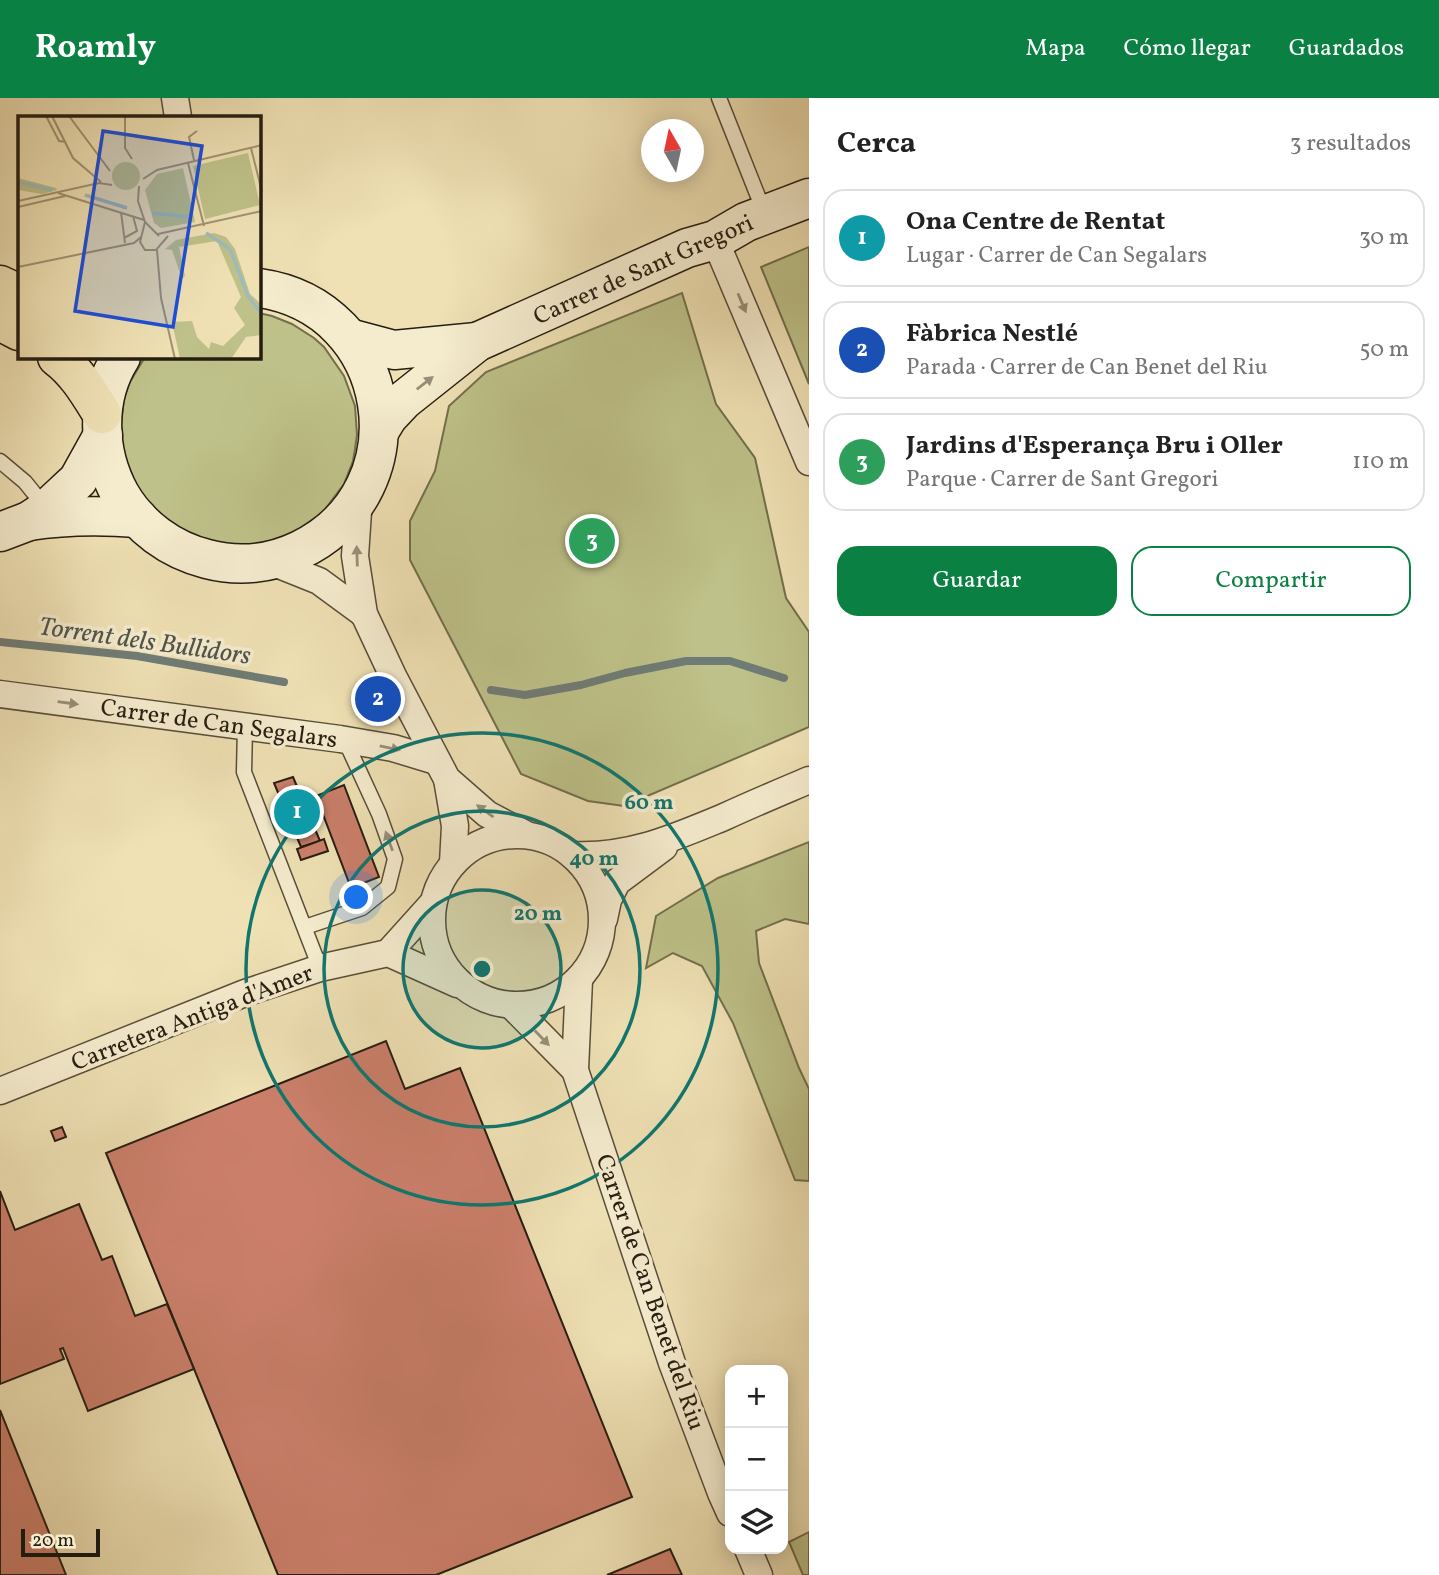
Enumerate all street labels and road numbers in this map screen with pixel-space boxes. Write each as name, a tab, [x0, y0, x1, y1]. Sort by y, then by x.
street label: Carrer de Sant Gregori	[528, 207, 759, 335]
street label: Carrer de Can Segalars	[98, 692, 339, 758]
street label: Carretera Antiga d'Amer	[67, 957, 319, 1081]
street label: Carrer de Can Benet del Riu	[586, 1150, 712, 1435]

